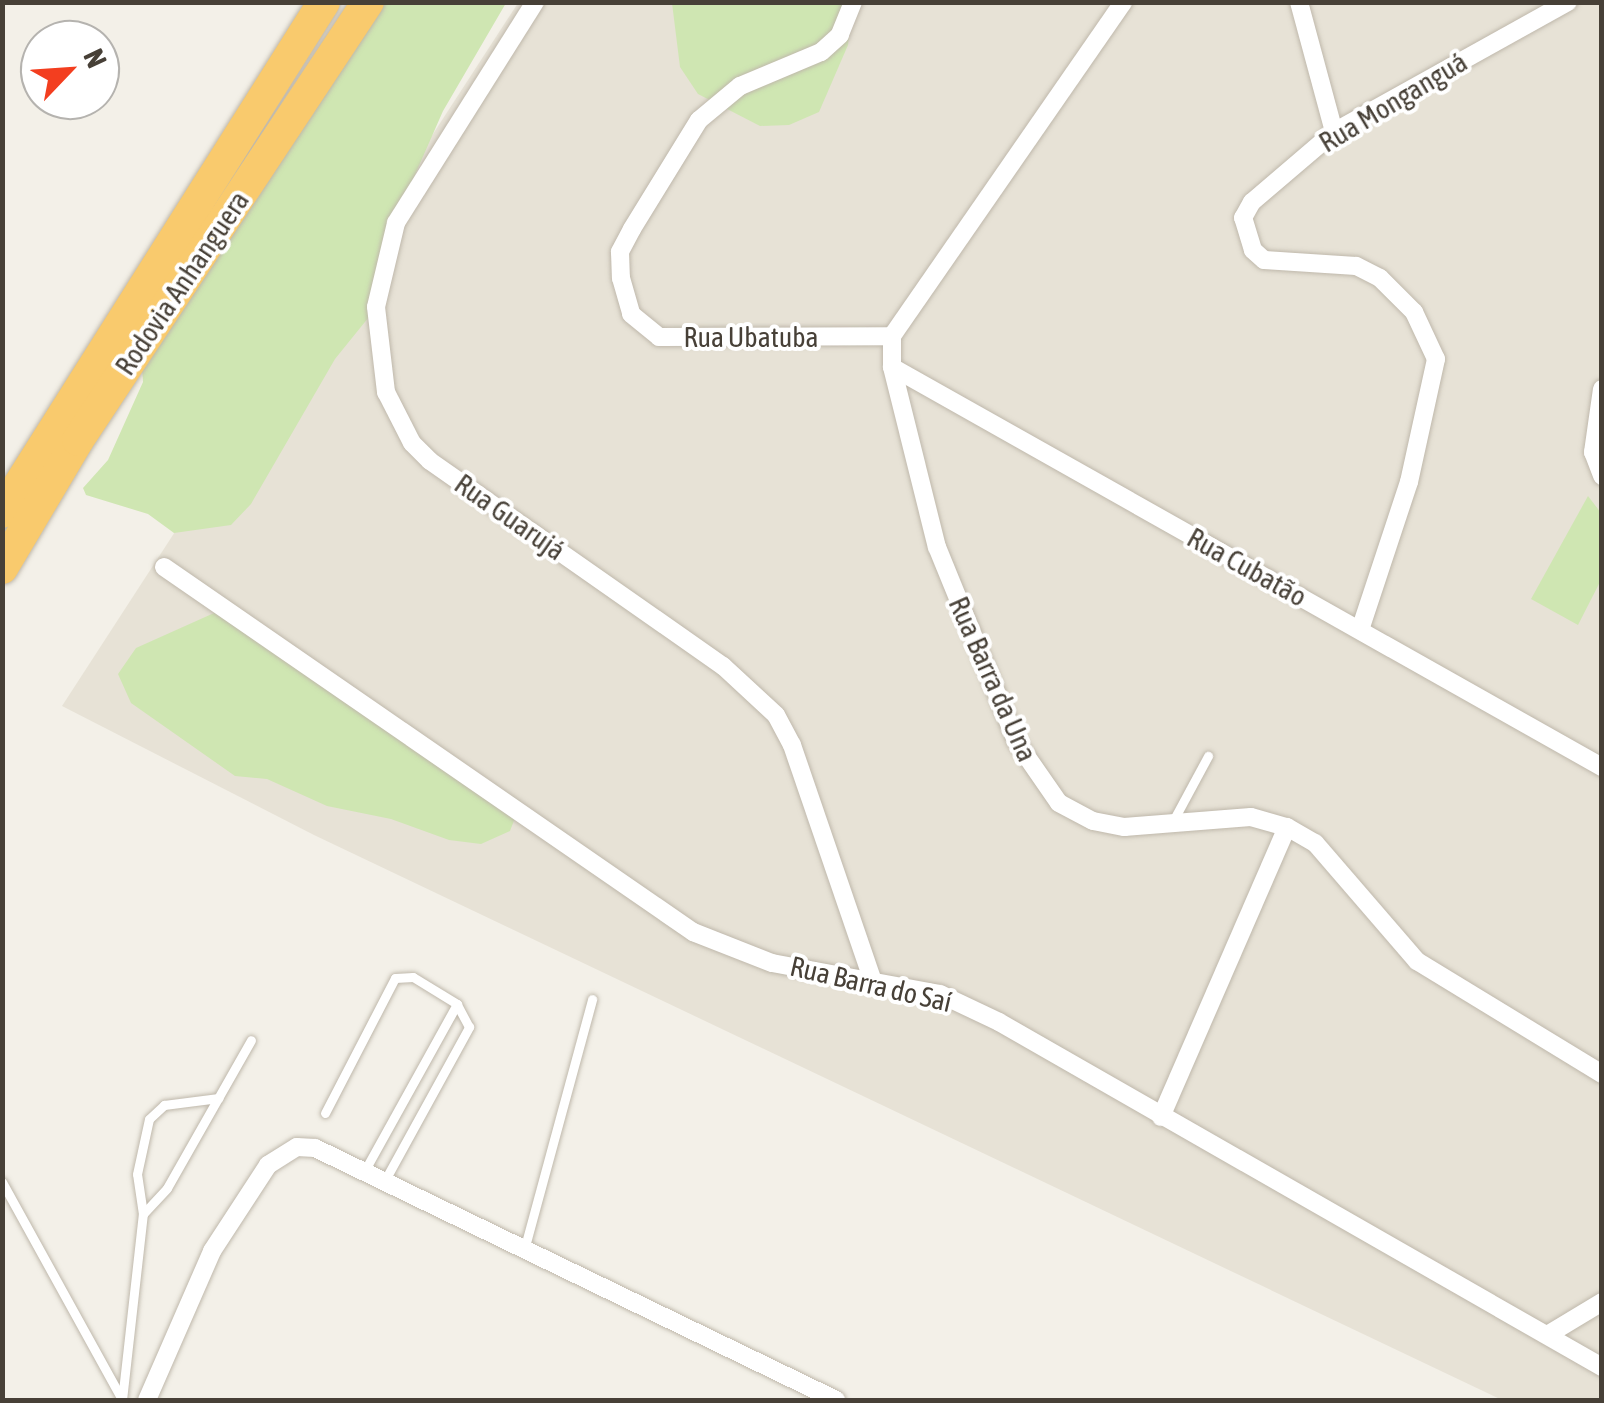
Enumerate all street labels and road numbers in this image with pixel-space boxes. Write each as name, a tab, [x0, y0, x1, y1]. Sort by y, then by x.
street label: Rua Monganguá	[1313, 45, 1473, 159]
street label: Rodovia Anhanguera	[108, 185, 256, 381]
street label: Rua Ubatuba	[683, 320, 819, 354]
street label: Rua Guarujá	[448, 467, 572, 567]
street label: Rua Cubatão	[1182, 521, 1312, 613]
street label: Rua Barra da Una	[942, 591, 1044, 767]
street label: Rua Barra do Saí	[787, 949, 955, 1019]

